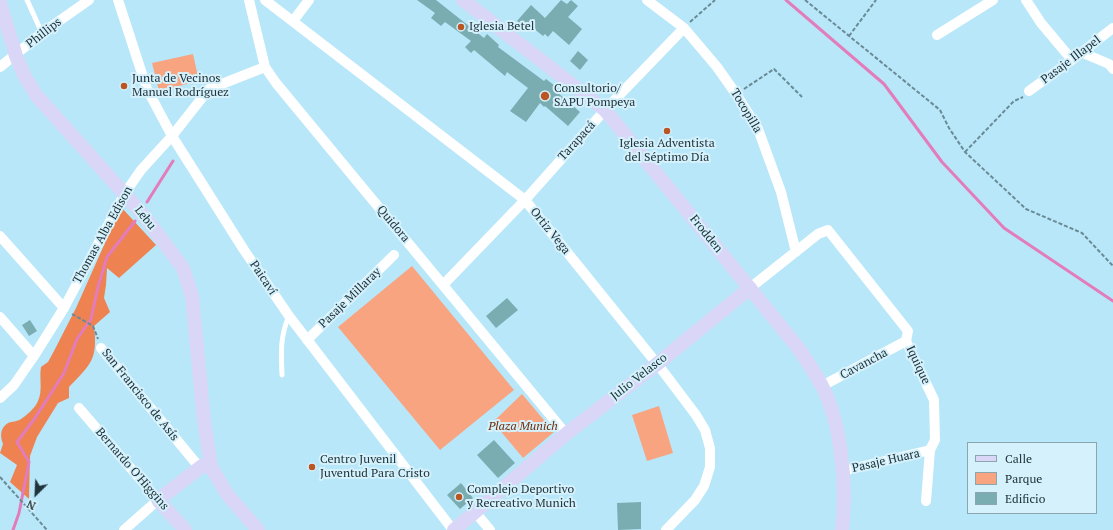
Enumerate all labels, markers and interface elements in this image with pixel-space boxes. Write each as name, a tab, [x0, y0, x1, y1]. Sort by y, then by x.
street label: Phillips	[24, 15, 64, 51]
place label: Iglesia Betel	[469, 20, 534, 34]
marker: Iglesia Betel	[456, 22, 466, 32]
street label: Pasaje Illapel	[1038, 33, 1104, 87]
place label: Junta de Vecinos Manuel Rodríguez	[132, 72, 229, 100]
marker: Junta de Vecinos Manuel Rodríguez	[119, 81, 129, 91]
place label: Consultorio/ SAPU Pompeya	[554, 82, 635, 110]
street label: Tocopilla	[727, 86, 765, 136]
marker: Consultorio/ SAPU Pompeya	[539, 90, 551, 102]
street label: Tarapacá	[555, 118, 599, 164]
marker: Iglesia Adventista del Séptimo Día	[662, 126, 672, 136]
place label: Iglesia Adventista del Séptimo Día	[619, 137, 715, 165]
street label: Thomas Alba Edison	[70, 184, 136, 286]
street label: Lebu	[131, 203, 159, 233]
street label: Quidora	[374, 203, 412, 245]
street label: Ortiz Vega	[527, 205, 573, 257]
street label: Frodden	[686, 212, 726, 256]
street label: Paicaví	[246, 258, 280, 298]
street label: Pasaje Millaray	[316, 265, 384, 331]
street label: Iquique	[903, 343, 933, 387]
street label: Cavancha	[838, 345, 890, 383]
street label: San Francisco de Asís	[99, 346, 181, 444]
street label: Julio Velasco	[608, 350, 670, 404]
park label: Plaza Munich	[488, 420, 558, 434]
street label: Bernardo O'Higgins	[92, 425, 172, 513]
legend	[967, 442, 1097, 514]
street label: Pasaje Huara	[851, 446, 921, 476]
text: Calle	[1005, 451, 1032, 466]
place label: Centro Juvenil Juventud Para Cristo	[320, 453, 430, 481]
marker: Centro Juvenil Juventud Para Cristo	[307, 462, 317, 472]
text: Parque	[1005, 471, 1042, 486]
north arrow	[16, 474, 56, 514]
place label: Complejo Deportivo y Recreativo Munich	[467, 483, 576, 511]
text: Edificio	[1005, 491, 1045, 506]
marker: Complejo Deportivo y Recreativo Munich	[454, 492, 464, 502]
text: N	[24, 497, 38, 513]

